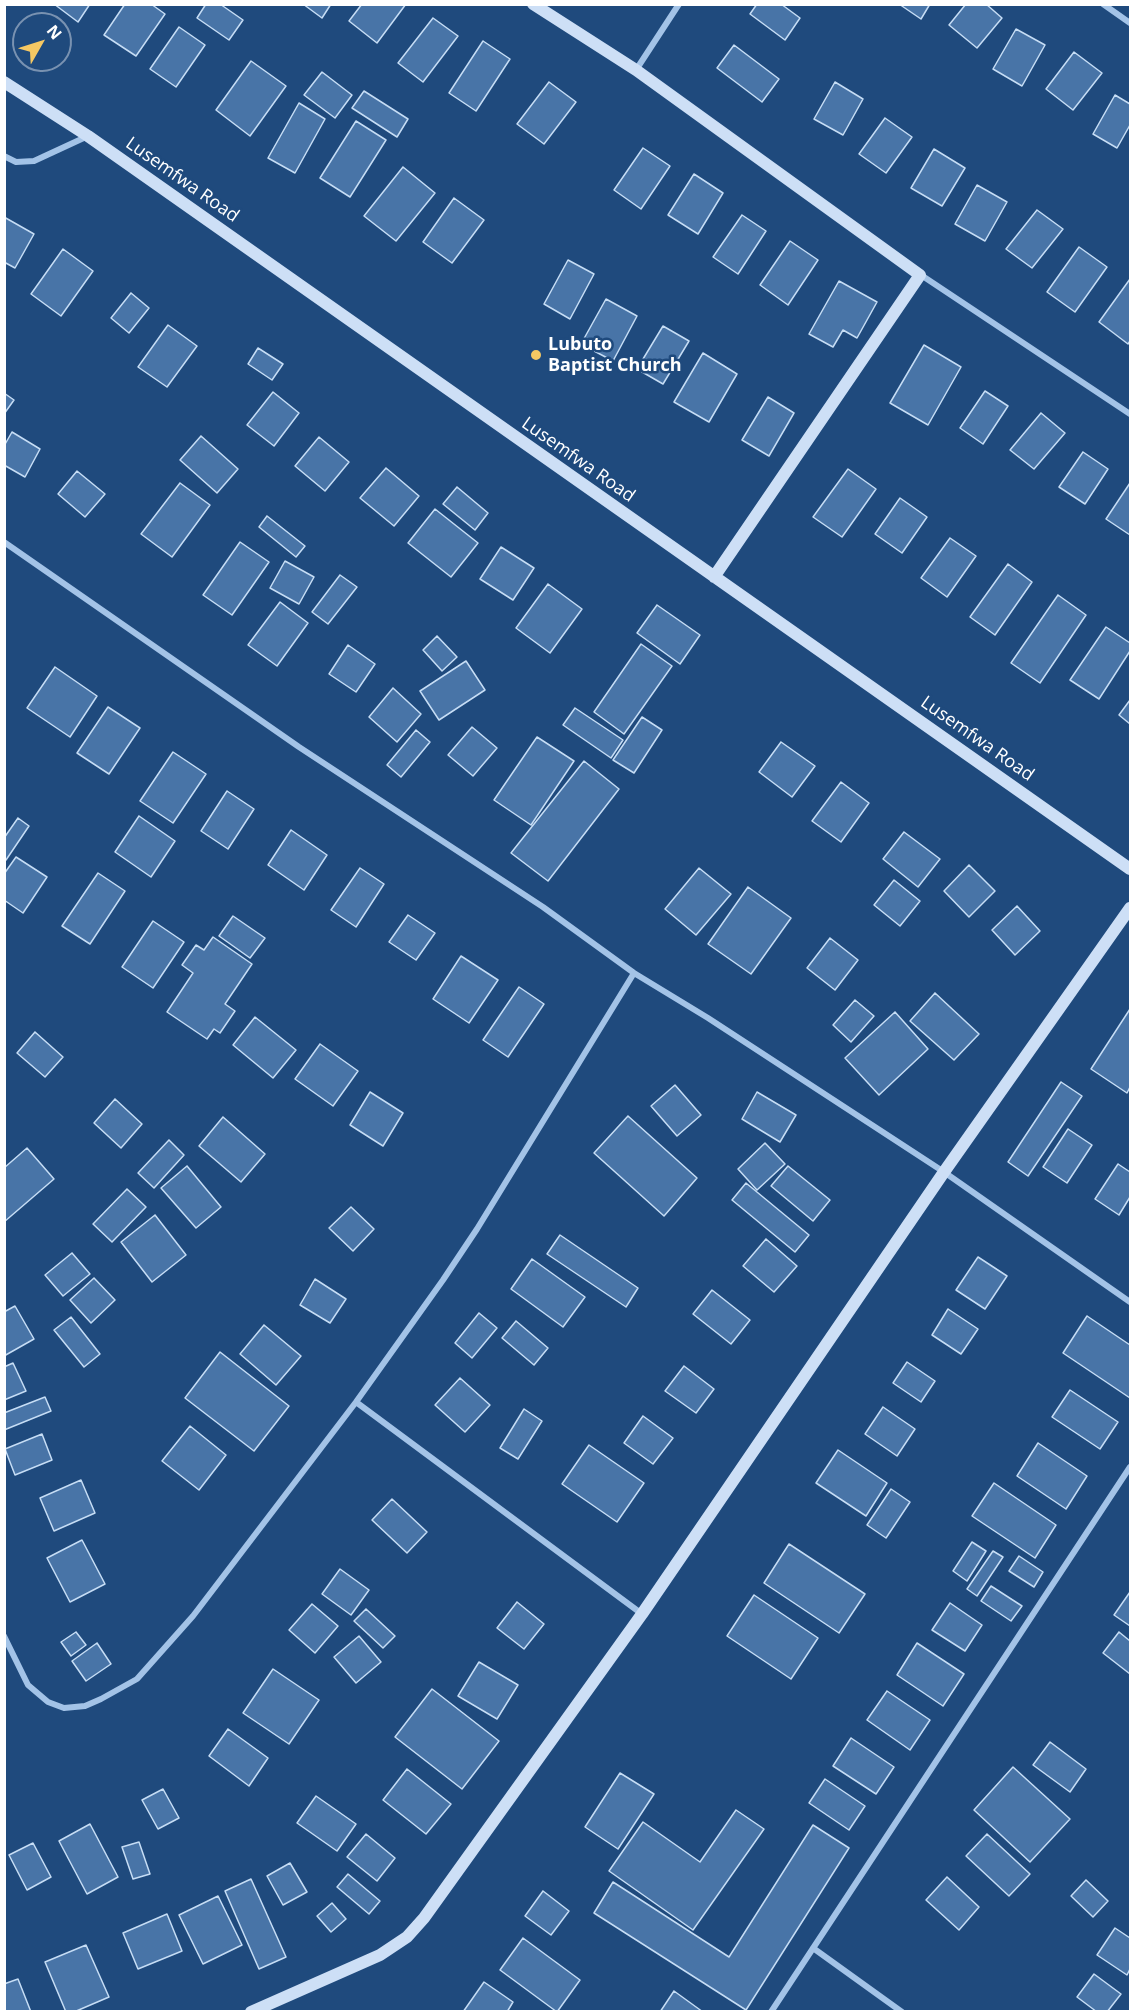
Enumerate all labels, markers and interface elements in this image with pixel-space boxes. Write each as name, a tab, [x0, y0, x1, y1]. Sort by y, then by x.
north arrow	[12, 12, 72, 72]
text: N	[42, 20, 67, 44]
street label: Lusemfwa Road	[121, 133, 243, 227]
place label: Lubuto Baptist Church	[548, 334, 681, 376]
marker: Lubuto Baptist Church	[529, 348, 543, 362]
street label: Lusemfwa Road	[517, 413, 639, 507]
street label: Lusemfwa Road	[916, 692, 1038, 786]

